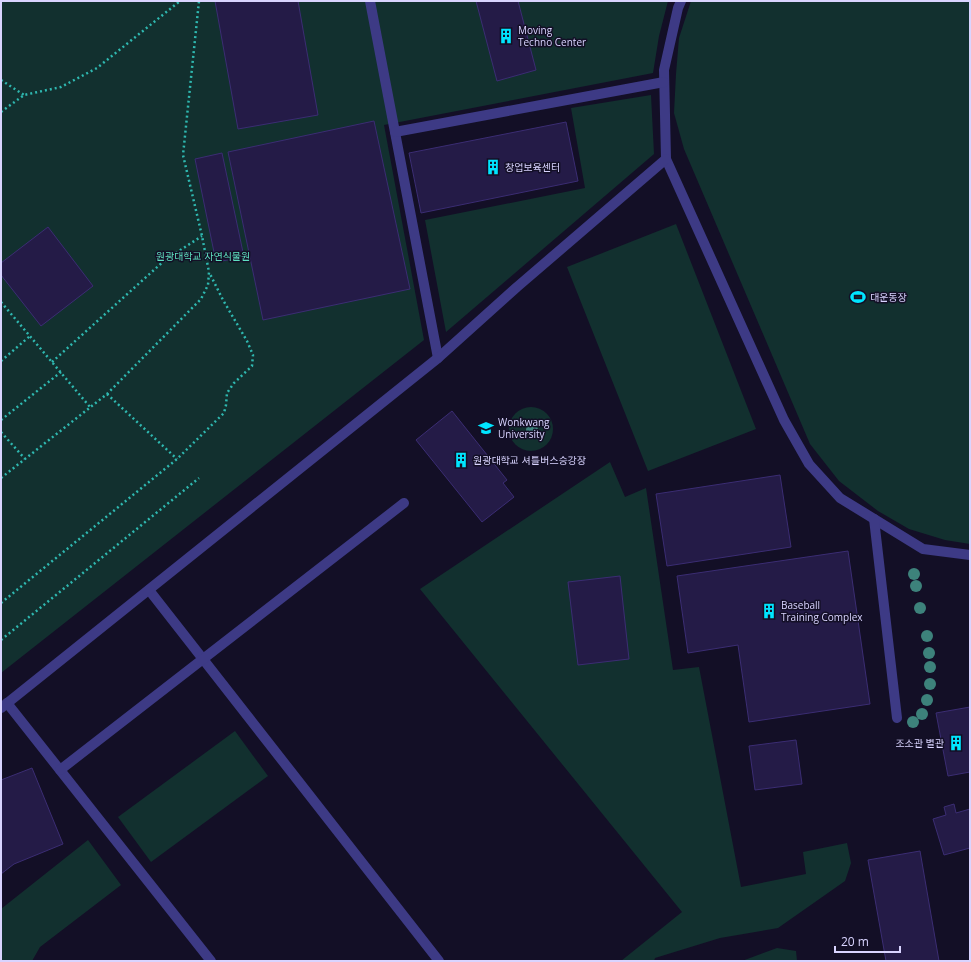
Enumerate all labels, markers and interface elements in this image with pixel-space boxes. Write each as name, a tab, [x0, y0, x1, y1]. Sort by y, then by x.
place label: Moving Techno Center	[518, 23, 586, 49]
building icon: Moving Techno Center	[497, 27, 515, 45]
building icon: 창업보육센터	[484, 158, 502, 176]
place label: 창업보육센터	[505, 160, 560, 174]
park label: 원광대학교 자연식물원	[156, 249, 250, 263]
sports icon: 대운동장	[849, 288, 867, 306]
place label: 대운동장	[870, 290, 907, 304]
place label: Wonkwang University	[498, 415, 550, 441]
school or university icon: Wonkwang University	[477, 419, 495, 437]
building icon: 원광대학교 셔틀버스승강장	[452, 451, 470, 469]
place label: 원광대학교 셔틀버스승강장	[473, 453, 586, 467]
place label: Baseball Training Complex	[781, 598, 863, 624]
building icon: Baseball Training Complex	[760, 602, 778, 620]
building icon: 조소관 별관	[947, 734, 965, 752]
place label: 조소관 별관	[895, 736, 945, 750]
scale bar	[835, 928, 900, 954]
text: 20 m	[841, 933, 869, 950]

